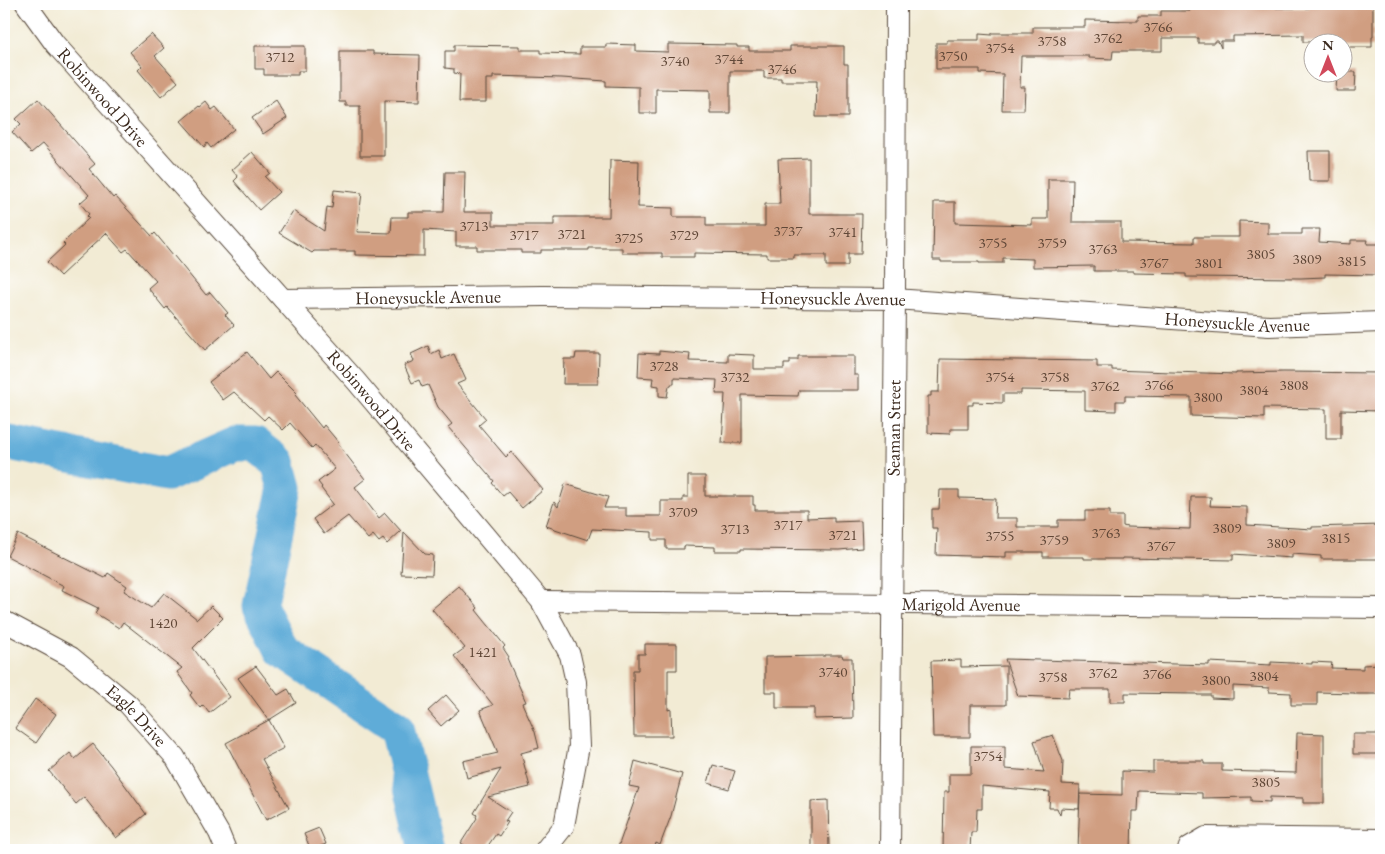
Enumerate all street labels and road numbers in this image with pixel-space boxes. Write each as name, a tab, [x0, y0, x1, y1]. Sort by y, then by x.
street label: Robinwood Drive	[53, 43, 153, 152]
street label: Honeysuckle Avenue	[355, 284, 501, 309]
street label: Honeysuckle Avenue	[760, 286, 907, 311]
street label: Honeysuckle Avenue	[1164, 306, 1310, 337]
street label: Robinwood Drive	[322, 345, 421, 455]
street label: Seaman Street	[881, 379, 905, 476]
street label: Marigold Avenue	[902, 592, 1020, 616]
street label: Eagle Drive	[102, 679, 172, 751]

